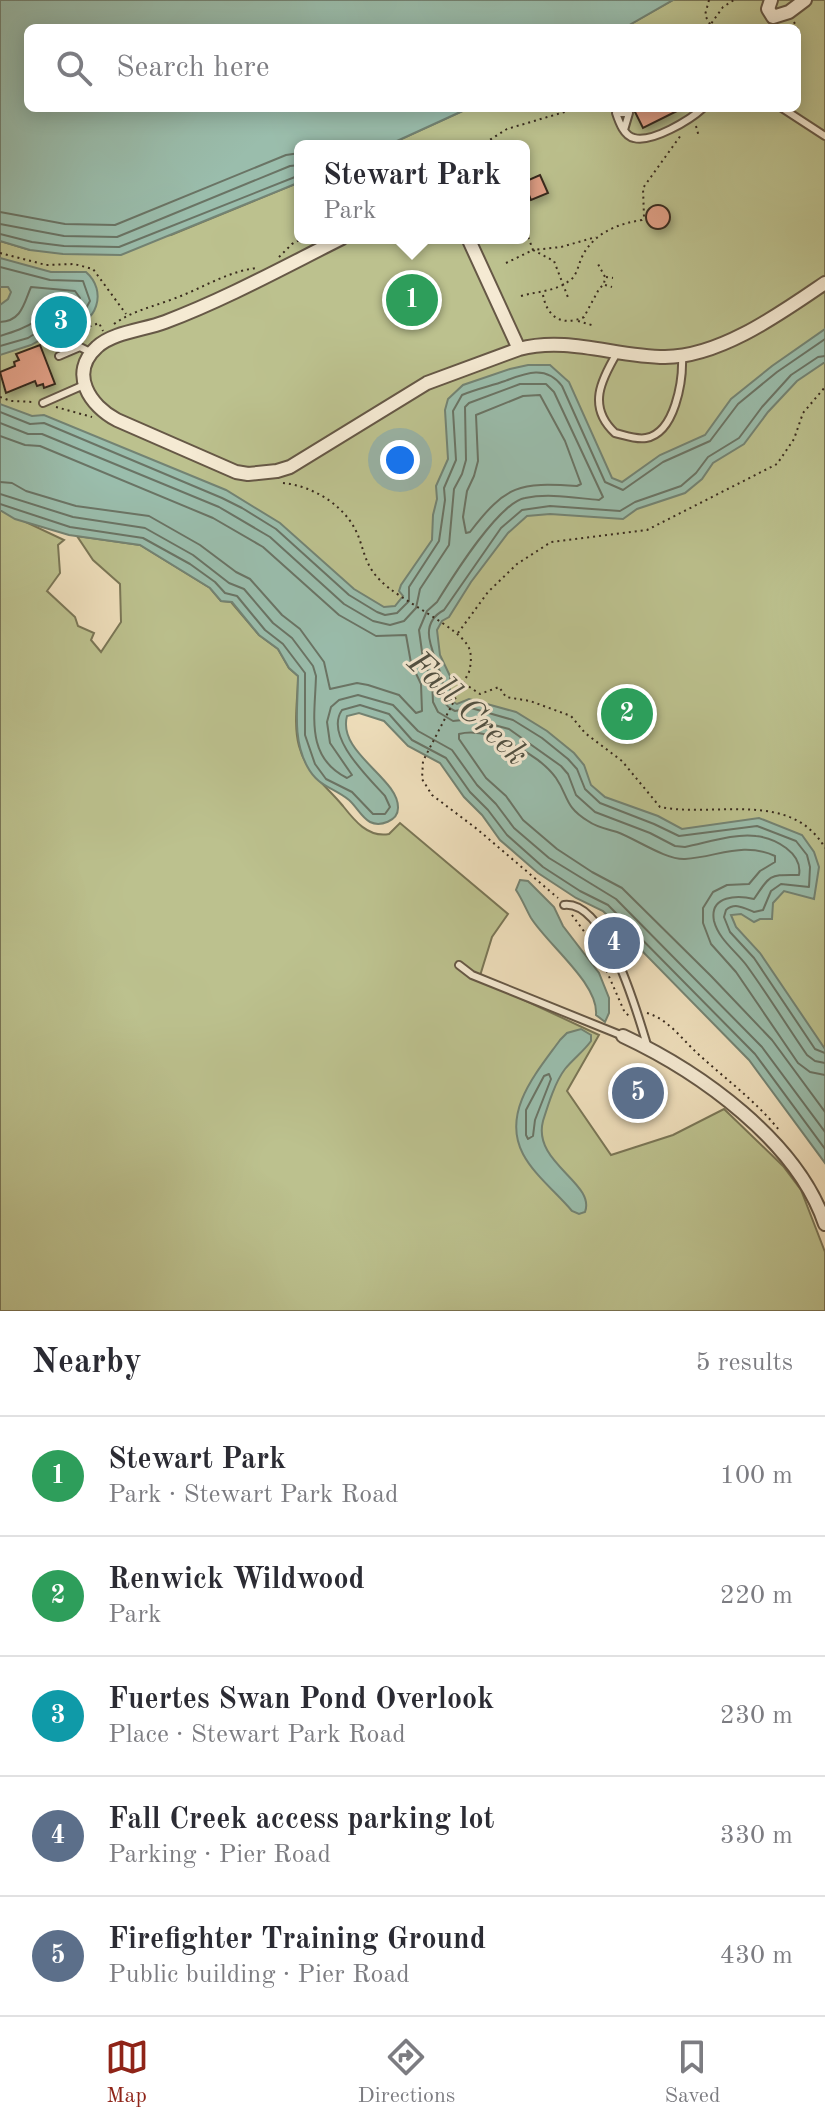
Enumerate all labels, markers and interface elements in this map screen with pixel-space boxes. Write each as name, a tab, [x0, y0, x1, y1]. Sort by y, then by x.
search box	[24, 24, 801, 112]
icon: search	[52, 46, 96, 90]
text: Search here	[116, 53, 270, 83]
popup	[294, 140, 530, 244]
text: Stewart Park	[323, 161, 501, 191]
text: Park	[323, 198, 377, 224]
pin: 1	[386, 270, 438, 330]
pin: 3	[35, 292, 87, 352]
your location	[380, 440, 420, 480]
water label: Fall Creek	[400, 645, 534, 773]
pin: 2	[601, 684, 653, 744]
pin: 4	[588, 913, 640, 973]
pin: 5	[612, 1063, 664, 1123]
text: Nearby	[32, 1346, 142, 1380]
text: 5 results	[695, 1350, 793, 1376]
text: Stewart Park	[108, 1445, 286, 1475]
text: 1	[50, 1463, 66, 1489]
text: 100 m	[720, 1463, 793, 1489]
text: Park · Stewart Park Road	[108, 1482, 399, 1508]
text: Renwick Wildwood	[108, 1565, 365, 1595]
text: 2	[50, 1583, 66, 1609]
text: 220 m	[720, 1583, 793, 1609]
text: Park	[108, 1602, 162, 1628]
text: Fuertes Swan Pond Overlook	[108, 1685, 494, 1715]
text: 3	[50, 1703, 66, 1729]
text: 230 m	[720, 1703, 793, 1729]
text: Place · Stewart Park Road	[108, 1722, 406, 1748]
text: Fall Creek access parking lot	[108, 1805, 495, 1835]
text: 4	[50, 1823, 66, 1849]
text: 330 m	[720, 1823, 793, 1849]
text: Parking · Pier Road	[108, 1842, 331, 1868]
text: Firefighter Training Ground	[108, 1925, 486, 1955]
text: 5	[50, 1943, 66, 1969]
text: 430 m	[720, 1943, 793, 1969]
text: Public building · Pier Road	[108, 1962, 410, 1988]
tab: Map	[105, 2035, 149, 2110]
tab: Directions	[358, 2035, 455, 2110]
tab: Saved	[664, 2035, 720, 2110]

